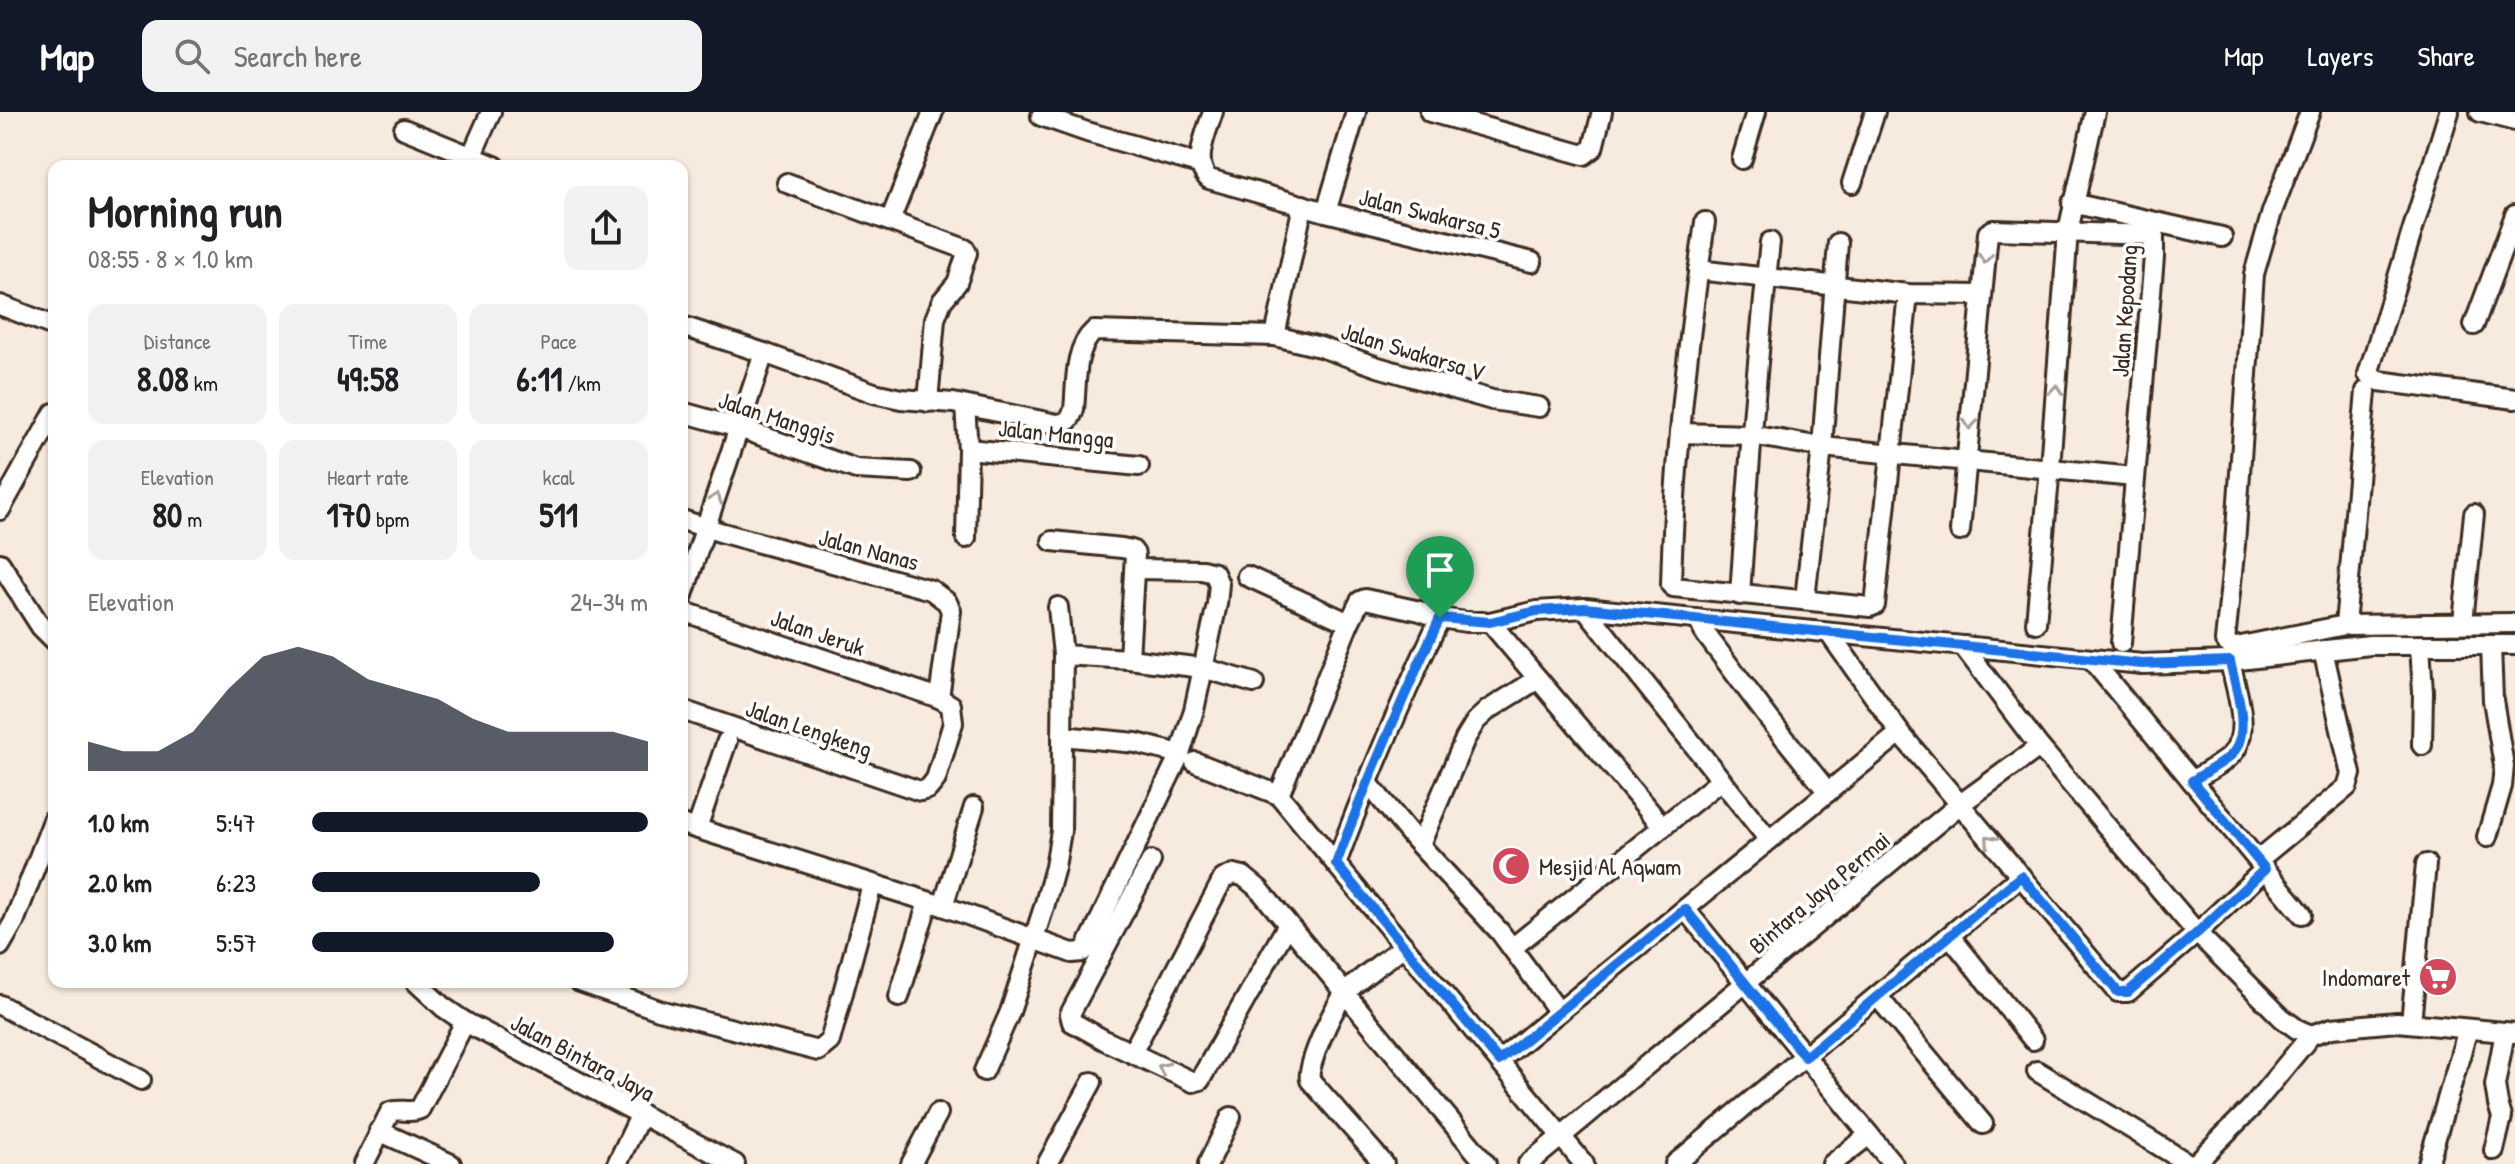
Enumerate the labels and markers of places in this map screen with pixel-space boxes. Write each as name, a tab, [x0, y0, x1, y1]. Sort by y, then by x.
pin	[1406, 536, 1474, 618]
mosque icon: Mesjid Al Aqwam	[1490, 845, 1532, 887]
place label: Mesjid Al Aqwam	[1539, 850, 1681, 882]
supermarket icon: Indomaret	[2417, 956, 2459, 998]
place label: Indomaret	[2322, 961, 2411, 993]

